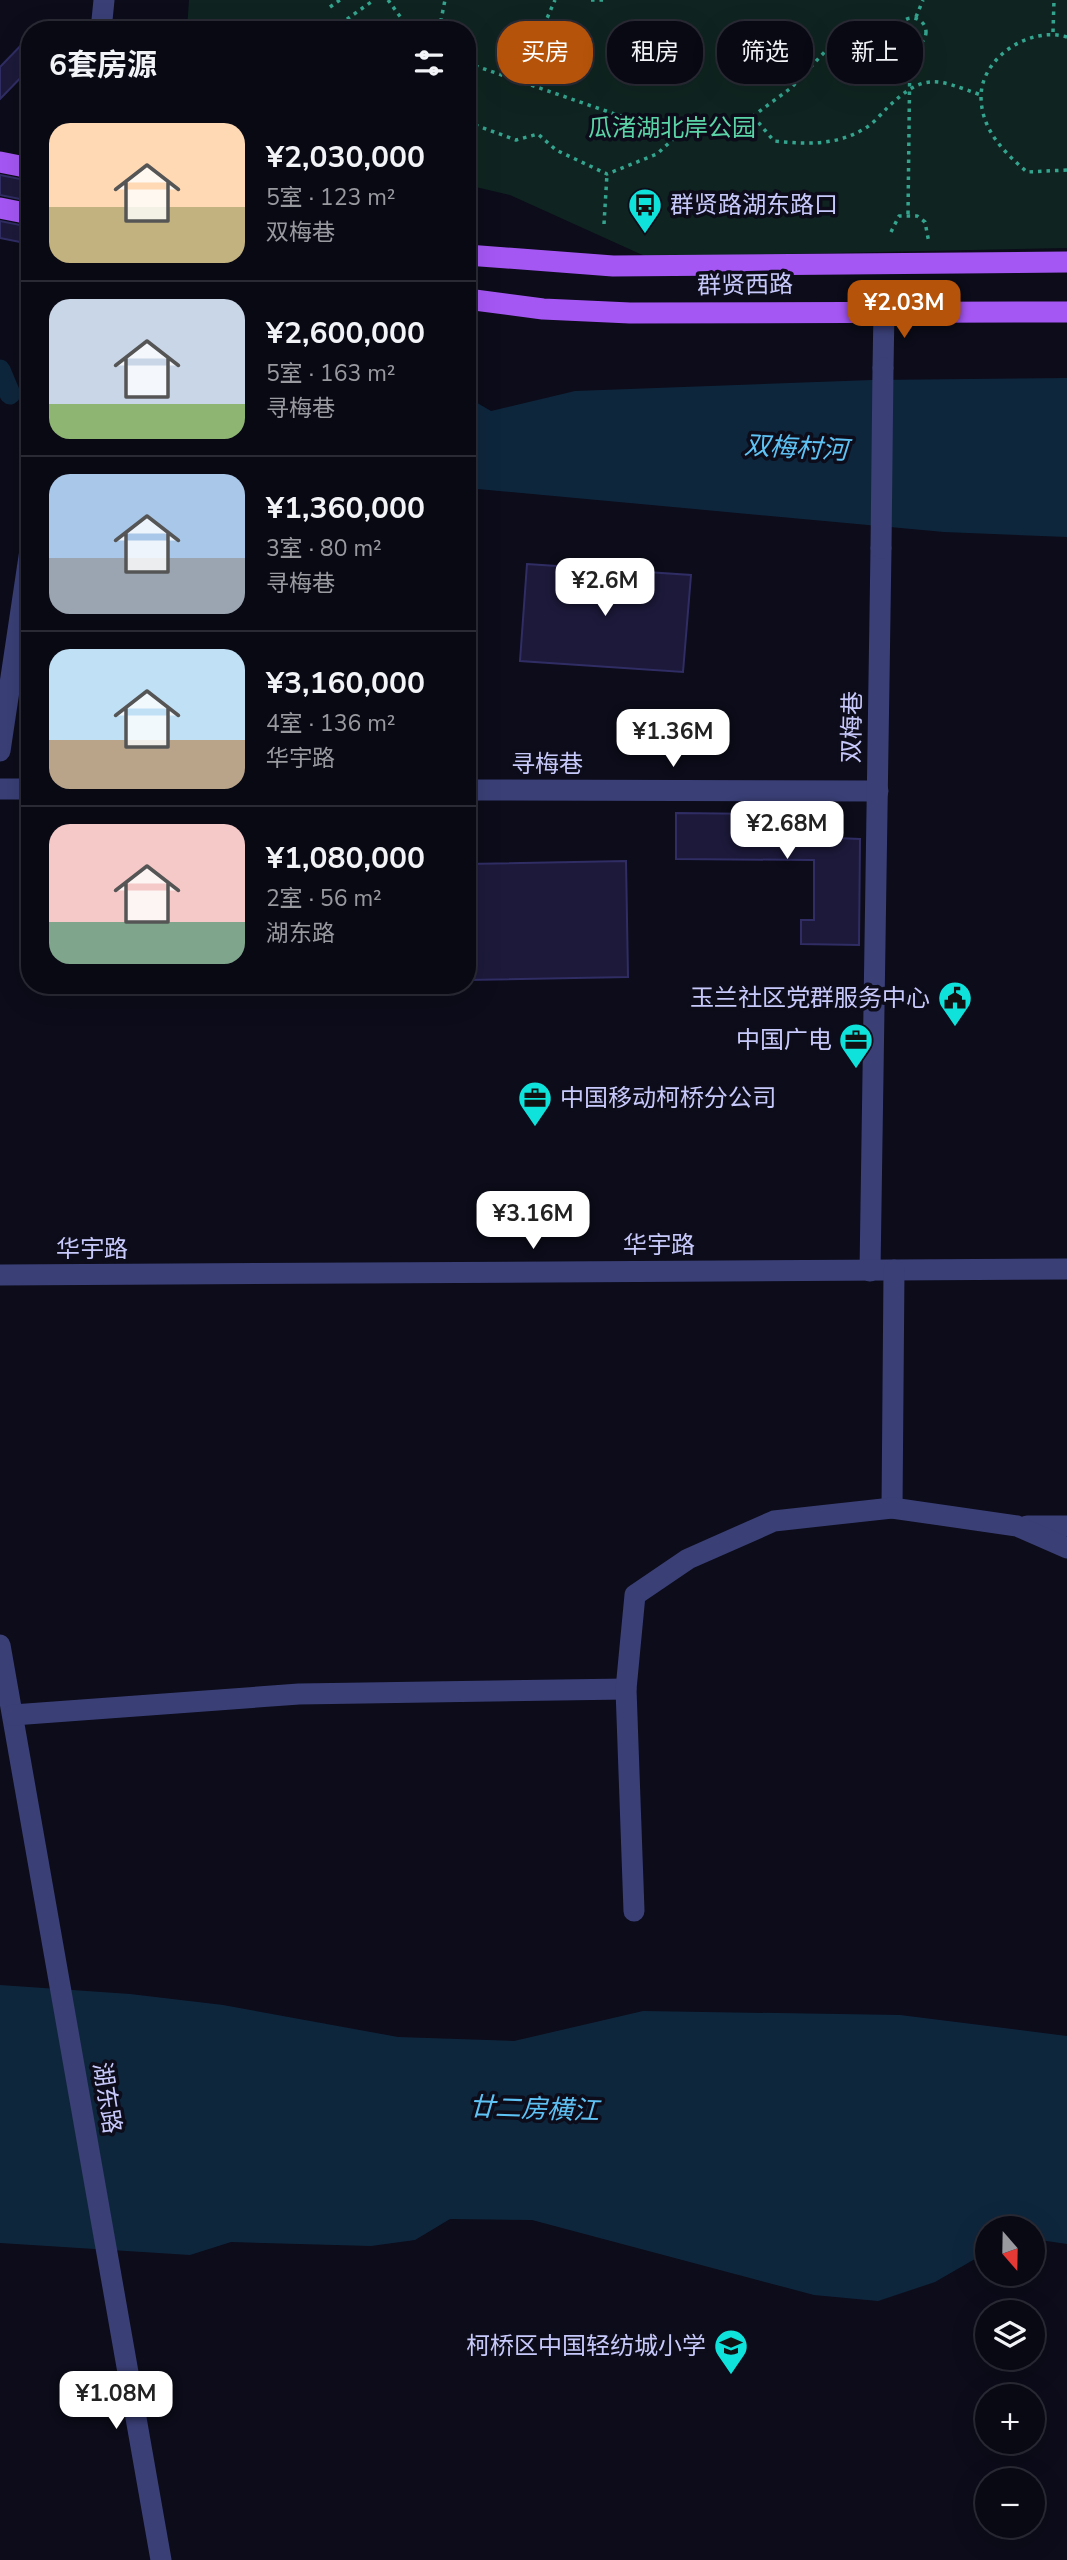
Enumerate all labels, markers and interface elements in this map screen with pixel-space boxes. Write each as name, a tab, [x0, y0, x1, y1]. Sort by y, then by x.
chip: 买房	[497, 21, 593, 84]
chip: 租房	[607, 21, 703, 84]
chip: 筛选	[717, 21, 813, 84]
chip: 新上	[827, 21, 923, 84]
icon: filters	[410, 44, 448, 82]
text: 6套房源	[49, 45, 157, 86]
park label: 瓜渚湖北岸公园	[588, 112, 756, 144]
text: ¥2,030,000	[266, 137, 425, 178]
icon: home	[105, 151, 189, 235]
text: 5室 · 123 m²	[266, 182, 396, 213]
bus stop icon: 群贤路湖东路口	[626, 186, 664, 235]
place label: 群贤路湖东路口	[670, 189, 838, 221]
text: 双梅巷	[266, 217, 335, 248]
street label: 群贤西路	[697, 268, 793, 302]
pin: ¥2.03M	[847, 280, 961, 340]
text: ¥2.03M	[864, 287, 944, 318]
text: ¥2,600,000	[266, 313, 425, 354]
icon: home	[105, 327, 189, 411]
text: 5室 · 163 m²	[266, 358, 396, 389]
text: 寻梅巷	[266, 393, 335, 424]
water label: 双梅村河	[743, 428, 854, 468]
text: ¥1,360,000	[266, 488, 425, 529]
icon: home	[105, 502, 189, 586]
text: 3室 · 80 m²	[266, 533, 382, 564]
pin: ¥2.6M	[556, 558, 654, 618]
text: ¥2.6M	[571, 565, 639, 596]
text: 寻梅巷	[266, 568, 335, 599]
text: ¥3,160,000	[266, 663, 425, 704]
icon: home	[105, 677, 189, 761]
street label: 双梅巷	[835, 691, 869, 763]
text: 4室 · 136 m²	[266, 708, 396, 739]
pin: ¥1.36M	[616, 710, 730, 769]
text: ¥1.36M	[633, 716, 713, 747]
text: 华宇路	[266, 743, 335, 774]
street label: 寻梅巷	[511, 748, 583, 780]
pin: ¥2.68M	[730, 802, 844, 861]
text: ¥2.68M	[747, 808, 827, 839]
text: ¥1,080,000	[266, 838, 425, 879]
icon: home	[105, 852, 189, 936]
text: 2室 · 56 m²	[266, 883, 382, 914]
text: 湖东路	[266, 918, 335, 949]
public building icon: 玉兰社区党群服务中心	[936, 979, 974, 1028]
place label: 玉兰社区党群服务中心	[690, 982, 930, 1014]
office icon: 中国广电	[837, 1021, 875, 1070]
place label: 中国广电	[736, 1024, 832, 1056]
office icon: 中国移动柯桥分公司	[516, 1079, 554, 1128]
place label: 中国移动柯桥分公司	[560, 1082, 776, 1114]
pin: ¥3.16M	[476, 1192, 590, 1251]
text: ¥3.16M	[493, 1198, 573, 1229]
street label: 华宇路	[623, 1229, 695, 1261]
street label: 华宇路	[56, 1233, 128, 1265]
street label: 湖东路	[86, 2060, 128, 2136]
water label: 廿二房横江	[468, 2089, 603, 2129]
north arrow	[975, 2216, 1045, 2286]
map controls	[975, 2216, 1045, 2538]
button: layers	[975, 2300, 1045, 2370]
school or university icon: 柯桥区中国轻纺城小学	[712, 2327, 750, 2376]
place label: 柯桥区中国轻纺城小学	[466, 2330, 706, 2362]
pin: ¥1.08M	[59, 2372, 173, 2431]
text: ¥1.08M	[76, 2378, 156, 2409]
button: +	[975, 2384, 1045, 2454]
button: −	[975, 2468, 1045, 2538]

